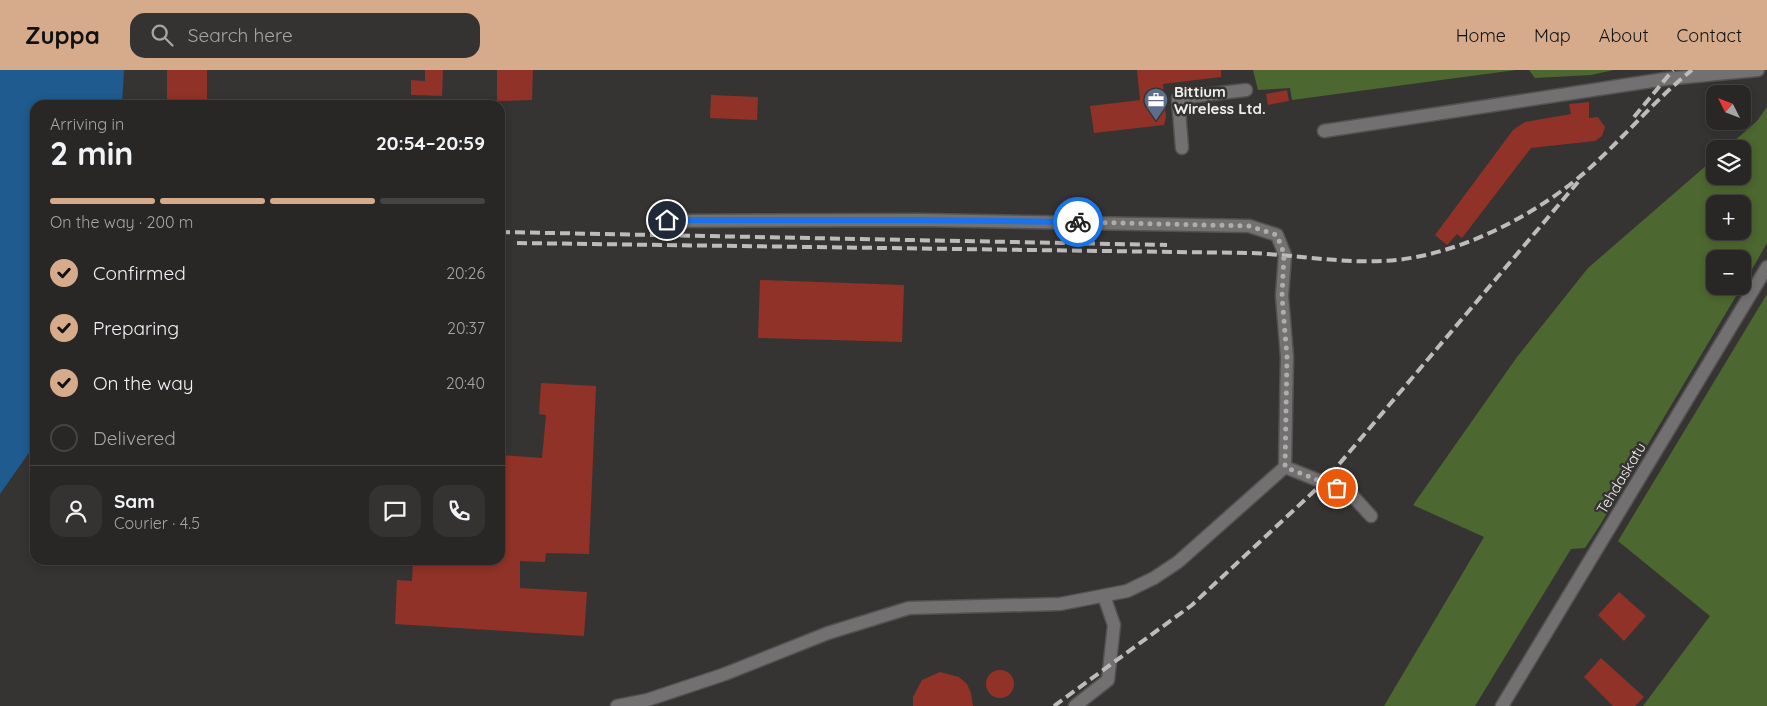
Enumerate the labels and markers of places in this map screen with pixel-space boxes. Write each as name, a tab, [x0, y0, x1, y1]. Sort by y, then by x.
place label: Bittium Wireless Ltd.	[1174, 82, 1266, 118]
office icon: Bittium Wireless Ltd.	[1143, 87, 1169, 121]
pin	[646, 199, 688, 241]
pin	[1316, 467, 1358, 509]

